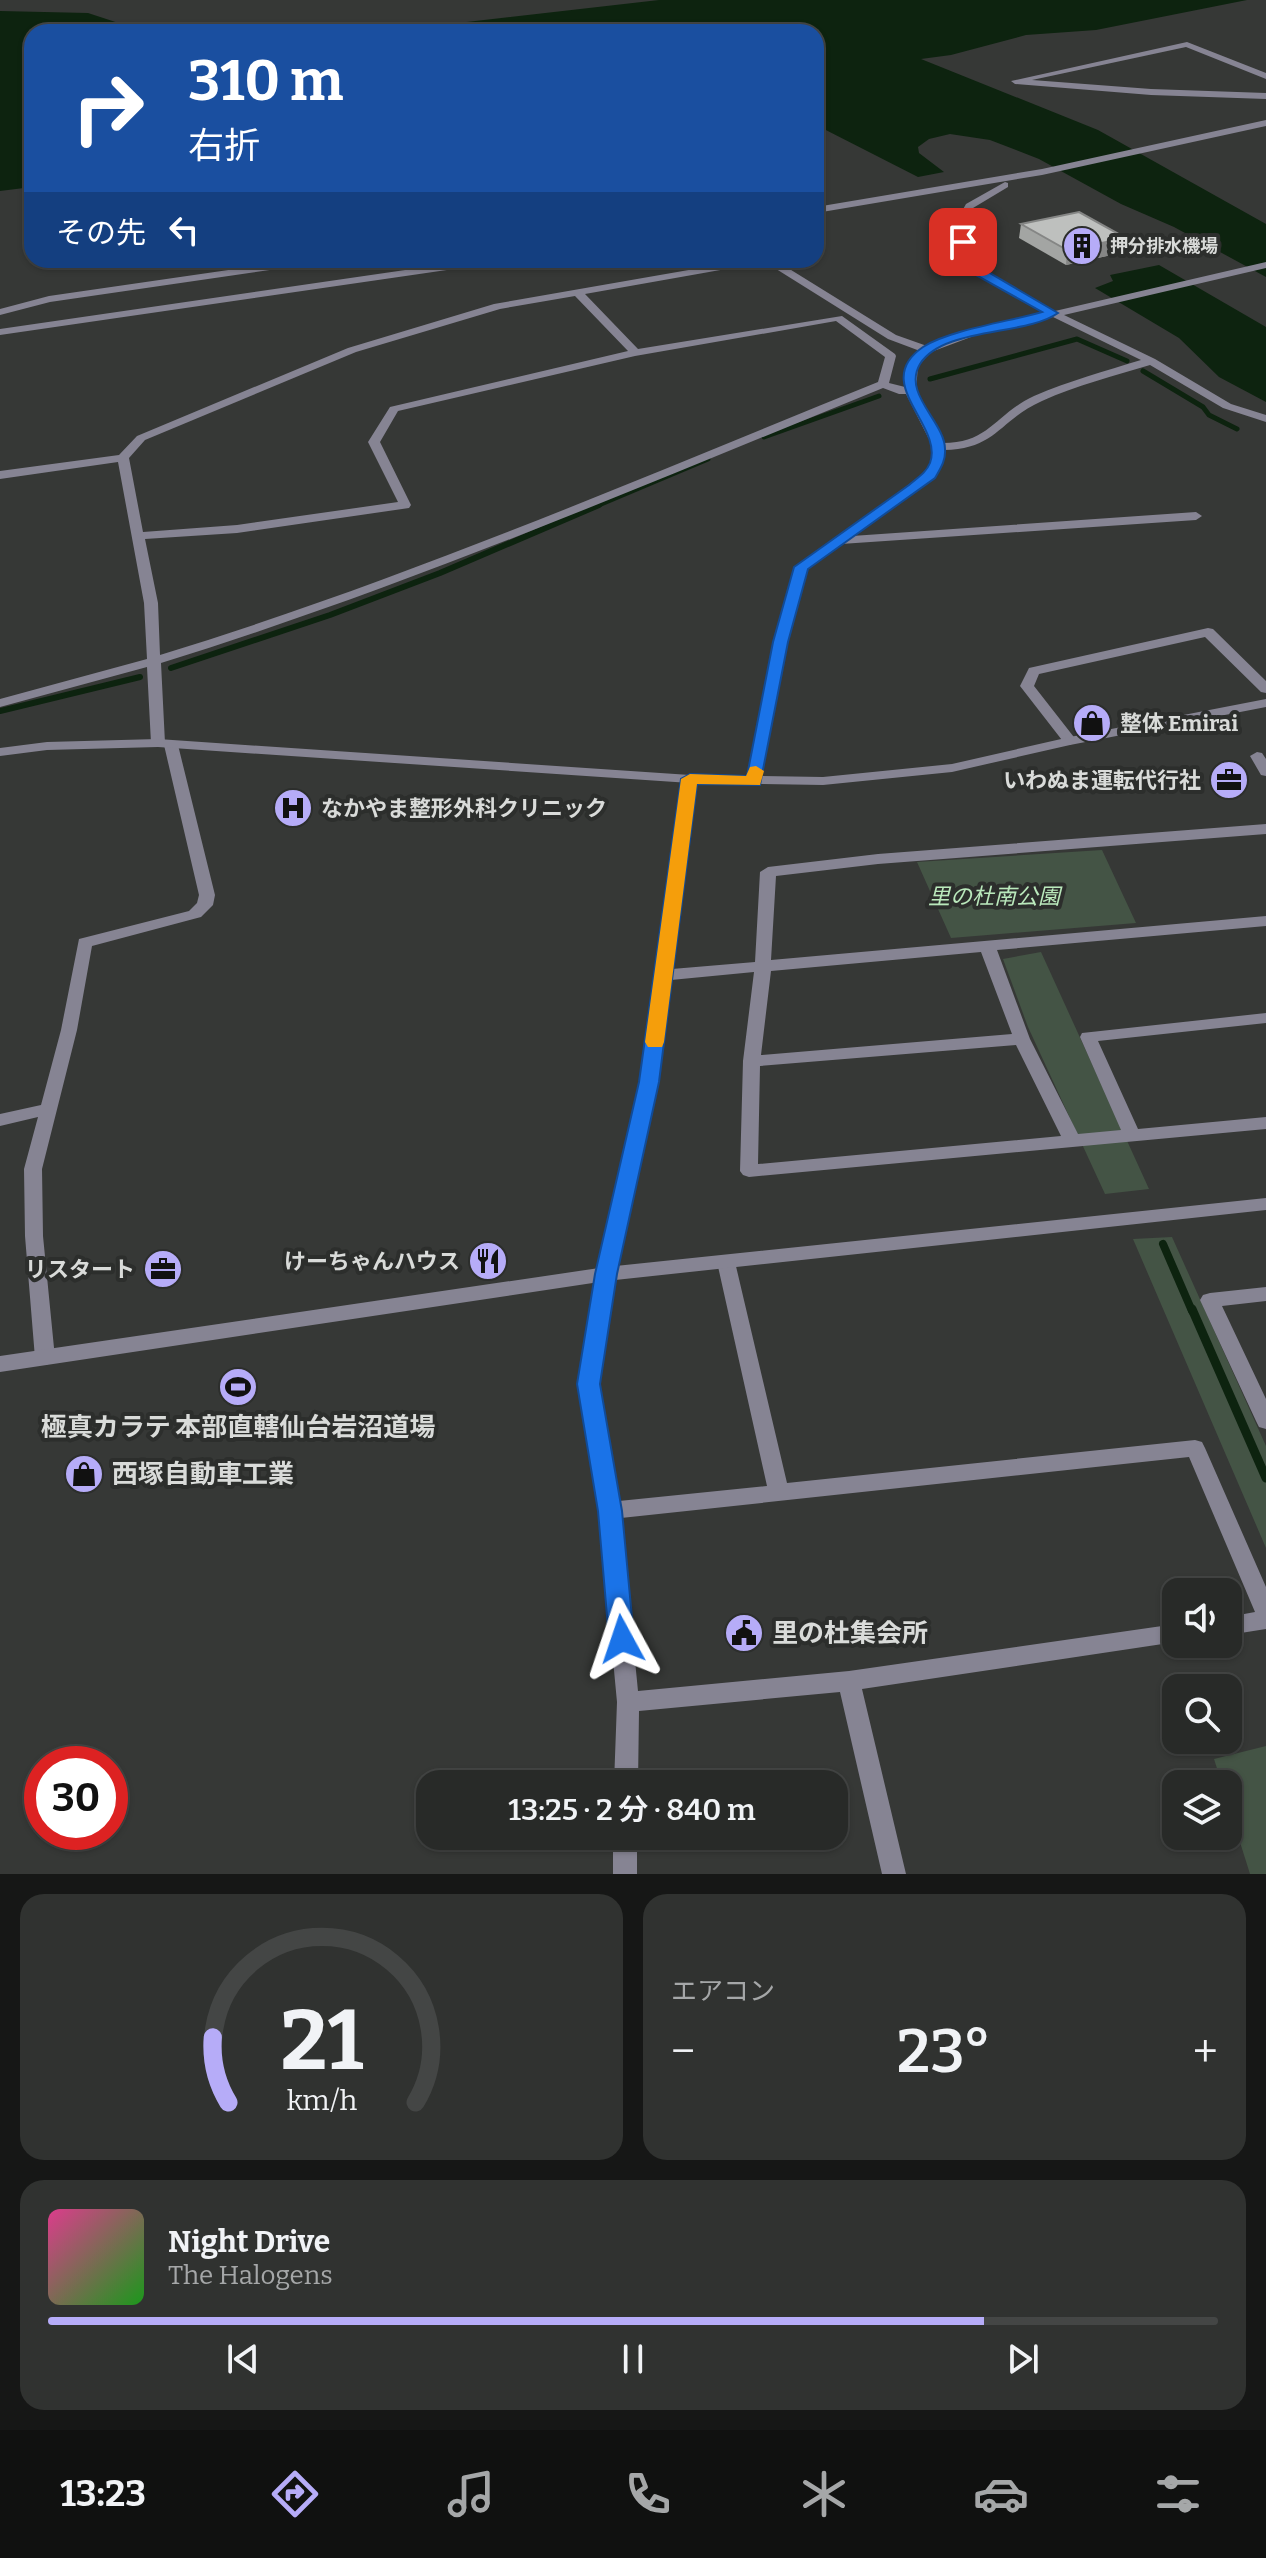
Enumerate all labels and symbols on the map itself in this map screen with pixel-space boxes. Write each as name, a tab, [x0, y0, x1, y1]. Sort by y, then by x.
pin	[929, 208, 997, 276]
building icon: 押分排水機場	[1061, 225, 1103, 267]
place label: 押分排水機場	[1110, 235, 1218, 257]
shop icon: 整体 Emirai	[1071, 702, 1113, 744]
place label: 整体 Emirai	[1120, 710, 1238, 737]
office icon: いわぬま運転代行社	[1208, 759, 1250, 801]
place label: いわぬま運転代行社	[1003, 767, 1201, 794]
hospital icon: なかやま整形外科クリニック	[272, 787, 314, 829]
place label: なかやま整形外科クリニック	[321, 795, 607, 822]
park label: 里の杜南公園	[928, 883, 1063, 910]
restaurant icon: けーちゃんハウス	[467, 1240, 509, 1282]
office icon: リスタート	[142, 1248, 184, 1290]
place label: けーちゃんハウス	[284, 1248, 460, 1275]
place label: リスタート	[25, 1256, 135, 1283]
sports icon: 極真カラテ 本部直轄仙台岩沼道場	[217, 1366, 259, 1408]
place label: 極真カラテ 本部直轄仙台岩沼道場	[41, 1412, 435, 1443]
shop icon: 西塚自動車工業	[63, 1453, 105, 1495]
place label: 西塚自動車工業	[112, 1459, 294, 1490]
position arrow	[580, 1597, 664, 1681]
public building icon: 里の杜集会所	[723, 1612, 765, 1654]
place label: 里の杜集会所	[772, 1618, 928, 1649]
speed limit sign: 30	[24, 1746, 128, 1850]

